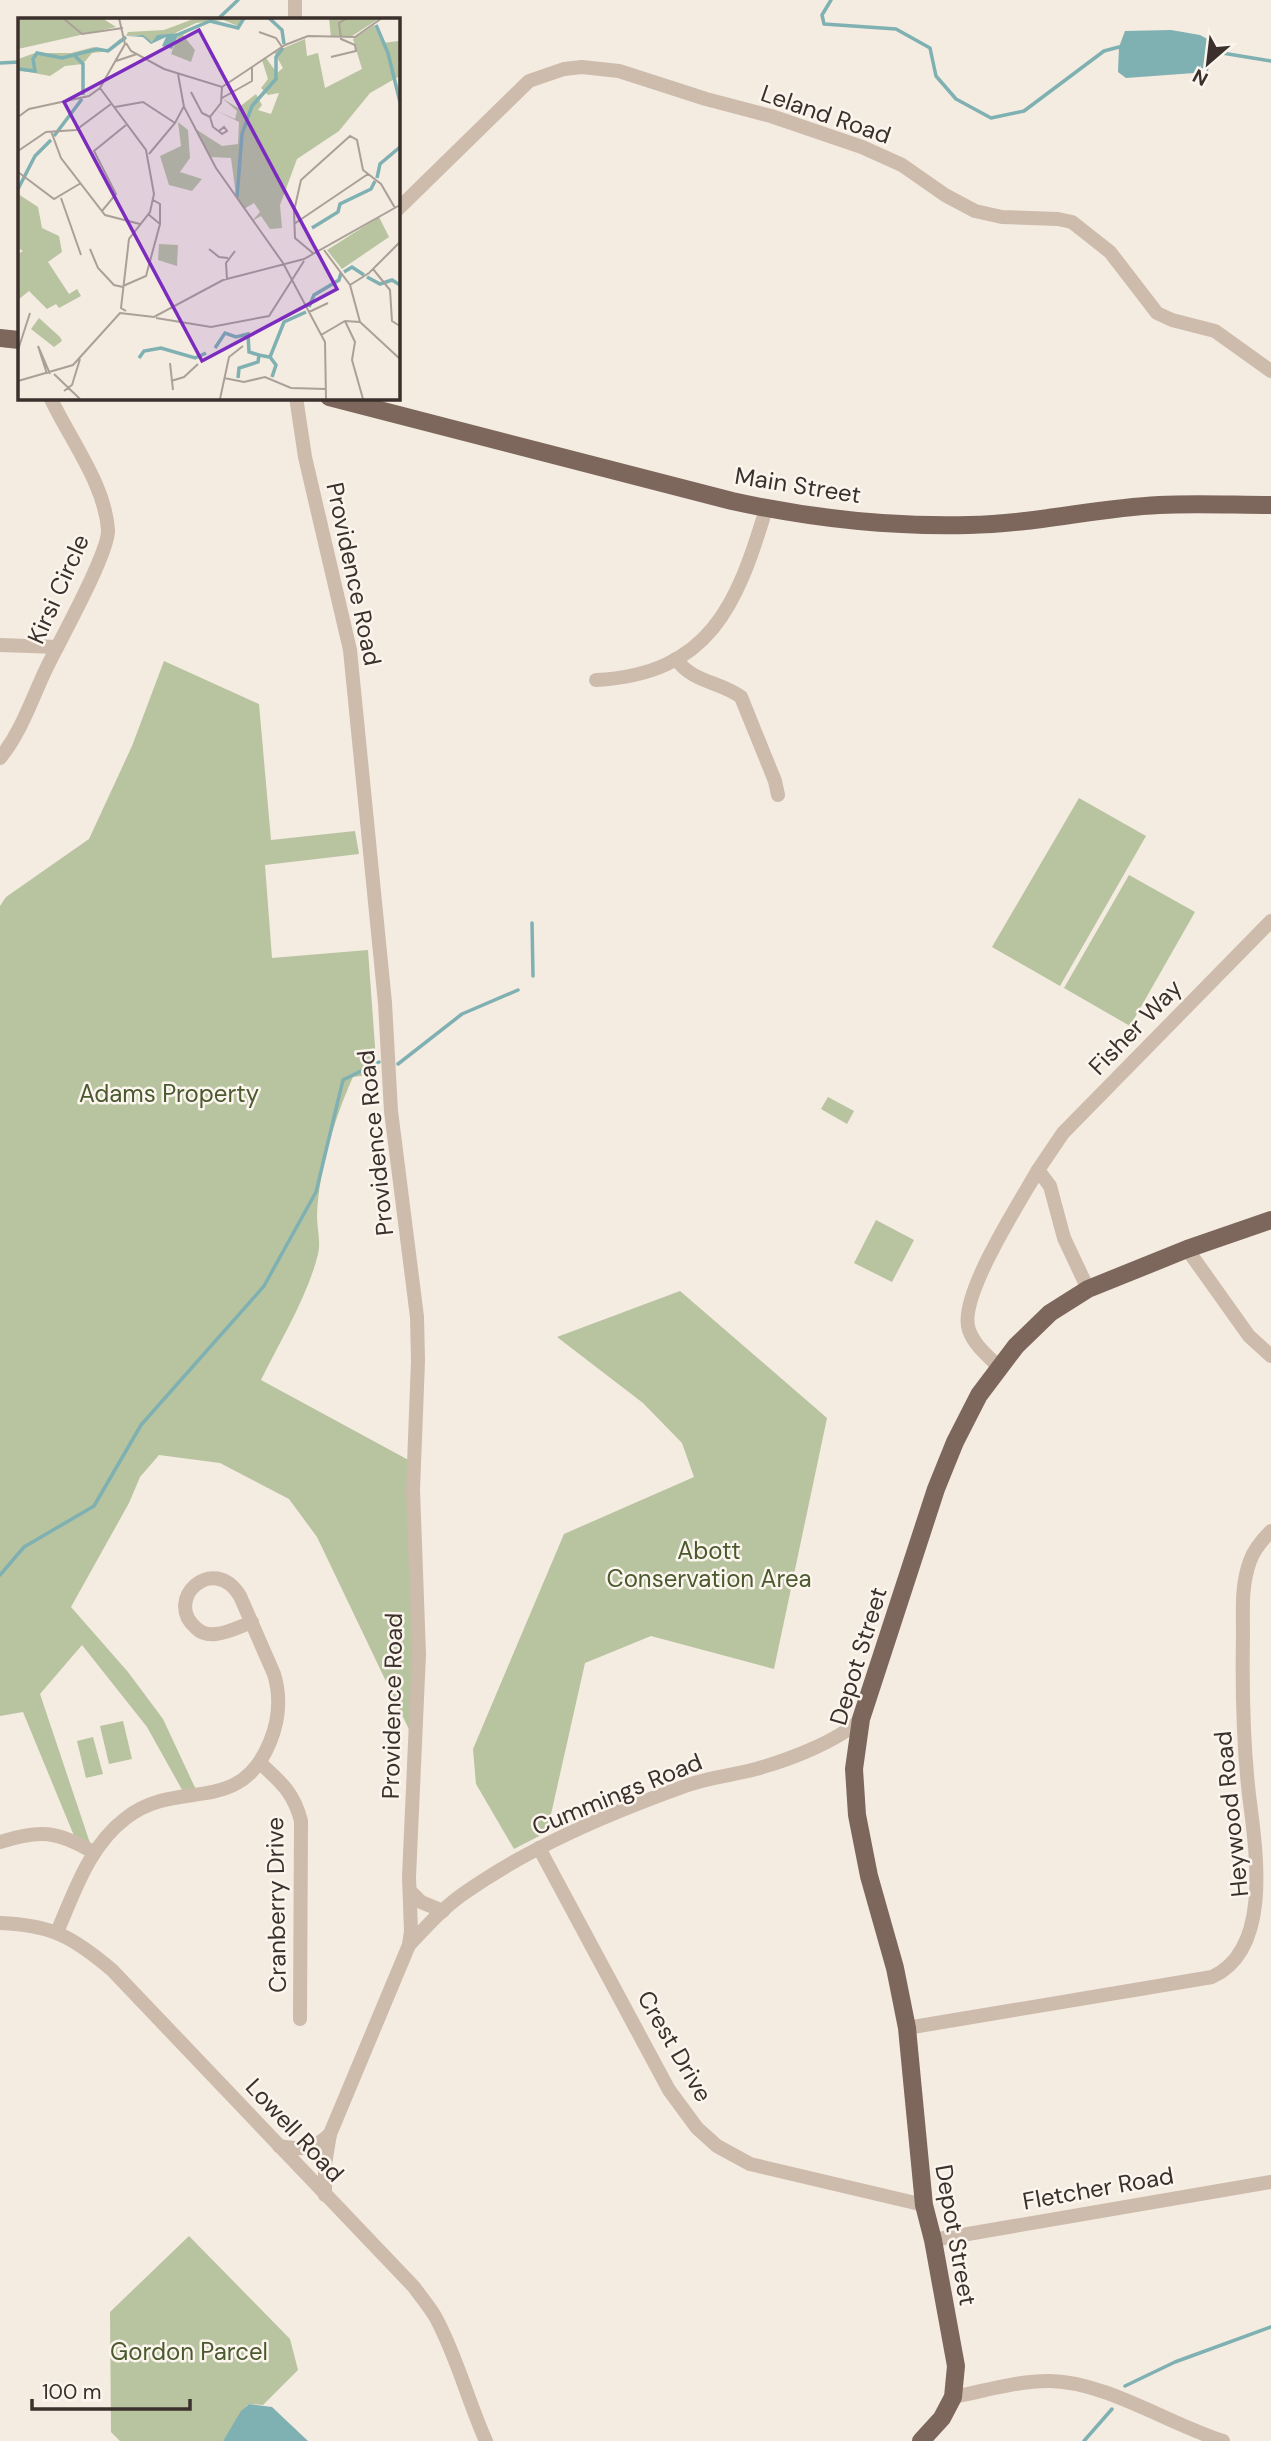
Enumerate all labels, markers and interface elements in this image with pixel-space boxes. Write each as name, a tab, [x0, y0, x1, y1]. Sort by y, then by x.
inset map	[18, 18, 399, 399]
north arrow	[1173, 28, 1243, 98]
text: N	[1188, 63, 1212, 92]
street label: Leland Road	[757, 77, 895, 151]
street label: Main Street	[733, 460, 863, 510]
street label: Providence Road	[319, 480, 389, 668]
street label: Kirsi Circle	[20, 529, 96, 649]
street label: Fisher Way	[1082, 973, 1188, 1081]
street label: Providence Road	[350, 1049, 400, 1237]
park label: Adams Property	[79, 1078, 259, 1109]
park label: Abott Conservation Area	[606, 1535, 812, 1594]
street label: Depot Street	[822, 1583, 894, 1729]
street label: Providence Road	[375, 1613, 409, 1799]
street label: Heywood Road	[1207, 1730, 1255, 1898]
street label: Cummings Road	[527, 1746, 707, 1842]
street label: Cranberry Drive	[259, 1817, 293, 1993]
street label: Crest Drive	[631, 1985, 719, 2107]
street label: Lowell Road	[239, 2072, 351, 2188]
street label: Fletcher Road	[1020, 2159, 1176, 2217]
street label: Depot Street	[928, 2162, 984, 2308]
park label: Gordon Parcel	[110, 2336, 268, 2367]
scale bar	[32, 2368, 189, 2412]
text: 100 m	[42, 2378, 102, 2406]

